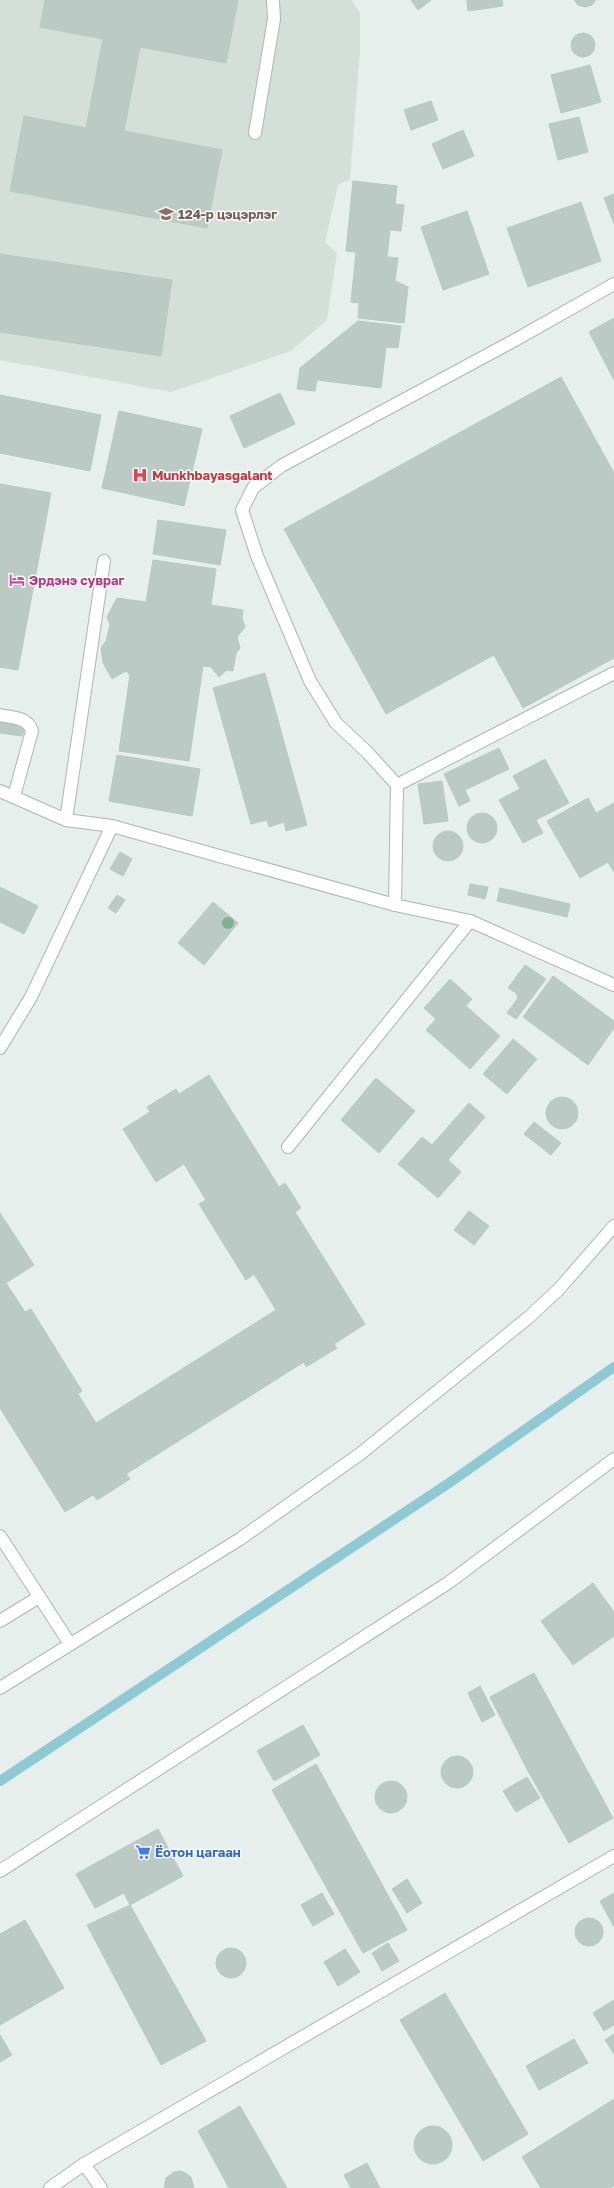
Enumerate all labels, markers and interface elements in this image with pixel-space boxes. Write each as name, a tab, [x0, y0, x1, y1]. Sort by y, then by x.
school or university icon: 124-р цэцэрлэг	[157, 205, 175, 223]
place label: 124-р цэцэрлэг	[178, 206, 277, 222]
hospital icon: Munkhbayasgalant	[131, 466, 149, 484]
place label: Munkhbayasgalant	[152, 467, 273, 483]
hotel icon: Эрдэнэ сувраг	[8, 571, 26, 589]
place label: Эрдэнэ сувраг	[29, 572, 124, 588]
supermarket icon: Ёотон цагаан	[134, 1843, 152, 1861]
place label: Ёотон цагаан	[155, 1844, 241, 1860]

